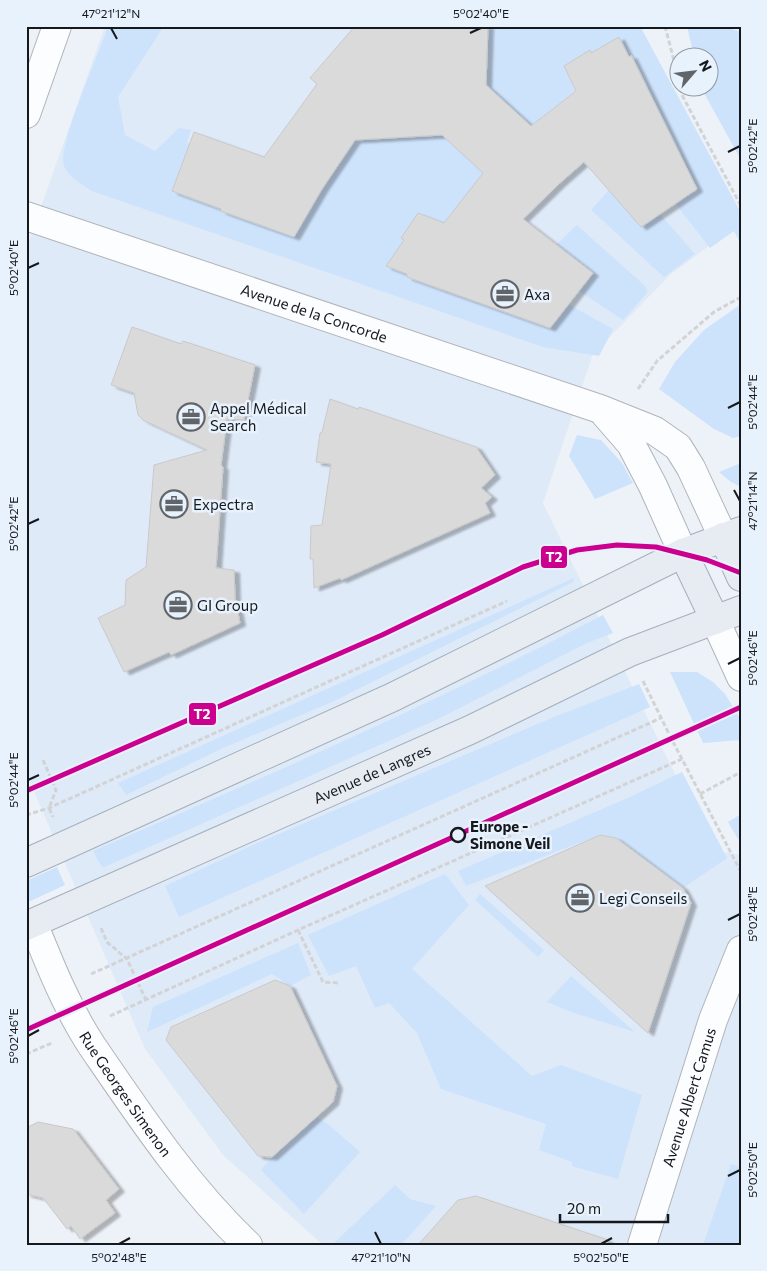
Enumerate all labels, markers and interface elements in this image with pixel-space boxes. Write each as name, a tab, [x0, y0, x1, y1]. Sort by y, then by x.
text: 47°21'12"N	[82, 6, 140, 20]
text: 5°02'40"E	[453, 6, 509, 20]
north arrow	[670, 48, 720, 98]
text: N	[696, 57, 716, 74]
text: 5°02'42"E	[745, 119, 759, 173]
text: 5°02'40"E	[6, 240, 20, 296]
office icon: Axa	[490, 279, 520, 309]
street label: Avenue de la Concorde	[239, 280, 390, 346]
place label: Axa	[524, 285, 550, 303]
text: 5°02'44"E	[745, 374, 759, 430]
place label: Appel Médical Search	[210, 399, 307, 434]
office icon: Appel Médical Search	[176, 402, 206, 432]
text: 47°21'14"N	[745, 471, 759, 531]
office icon: Expectra	[159, 489, 189, 519]
place label: Expectra	[193, 495, 254, 513]
text: 5°02'42"E	[6, 497, 20, 551]
line badge: T2	[540, 545, 568, 569]
text: T2	[545, 548, 563, 565]
office icon: GI Group	[163, 590, 193, 620]
place label: GI Group	[197, 596, 258, 614]
text: 5°02'46"E	[745, 630, 759, 686]
line badge: T2	[188, 702, 217, 726]
text: T2	[193, 705, 211, 722]
street label: Avenue de Langres	[310, 740, 433, 807]
text: 5°02'44"E	[6, 752, 20, 808]
place label: Europe - Simone Veil	[470, 817, 550, 852]
marker: Europe - Simone Veil	[450, 827, 466, 843]
office icon: Legi Conseils	[565, 883, 595, 913]
text: 5°02'48"E	[745, 886, 759, 942]
place label: Legi Conseils	[599, 889, 688, 907]
text: 5°02'46"E	[6, 1008, 20, 1064]
street label: Avenue Albert Camus	[658, 1025, 719, 1169]
street label: Rue Georges Simenon	[76, 1028, 176, 1160]
text: 5°02'50"E	[745, 1142, 759, 1198]
scale bar	[560, 1191, 667, 1223]
text: 20 m	[567, 1199, 601, 1217]
text: 5°02'48"E	[91, 1250, 147, 1264]
text: 47°21'10"N	[351, 1250, 411, 1264]
text: 5°02'50"E	[573, 1250, 629, 1264]

